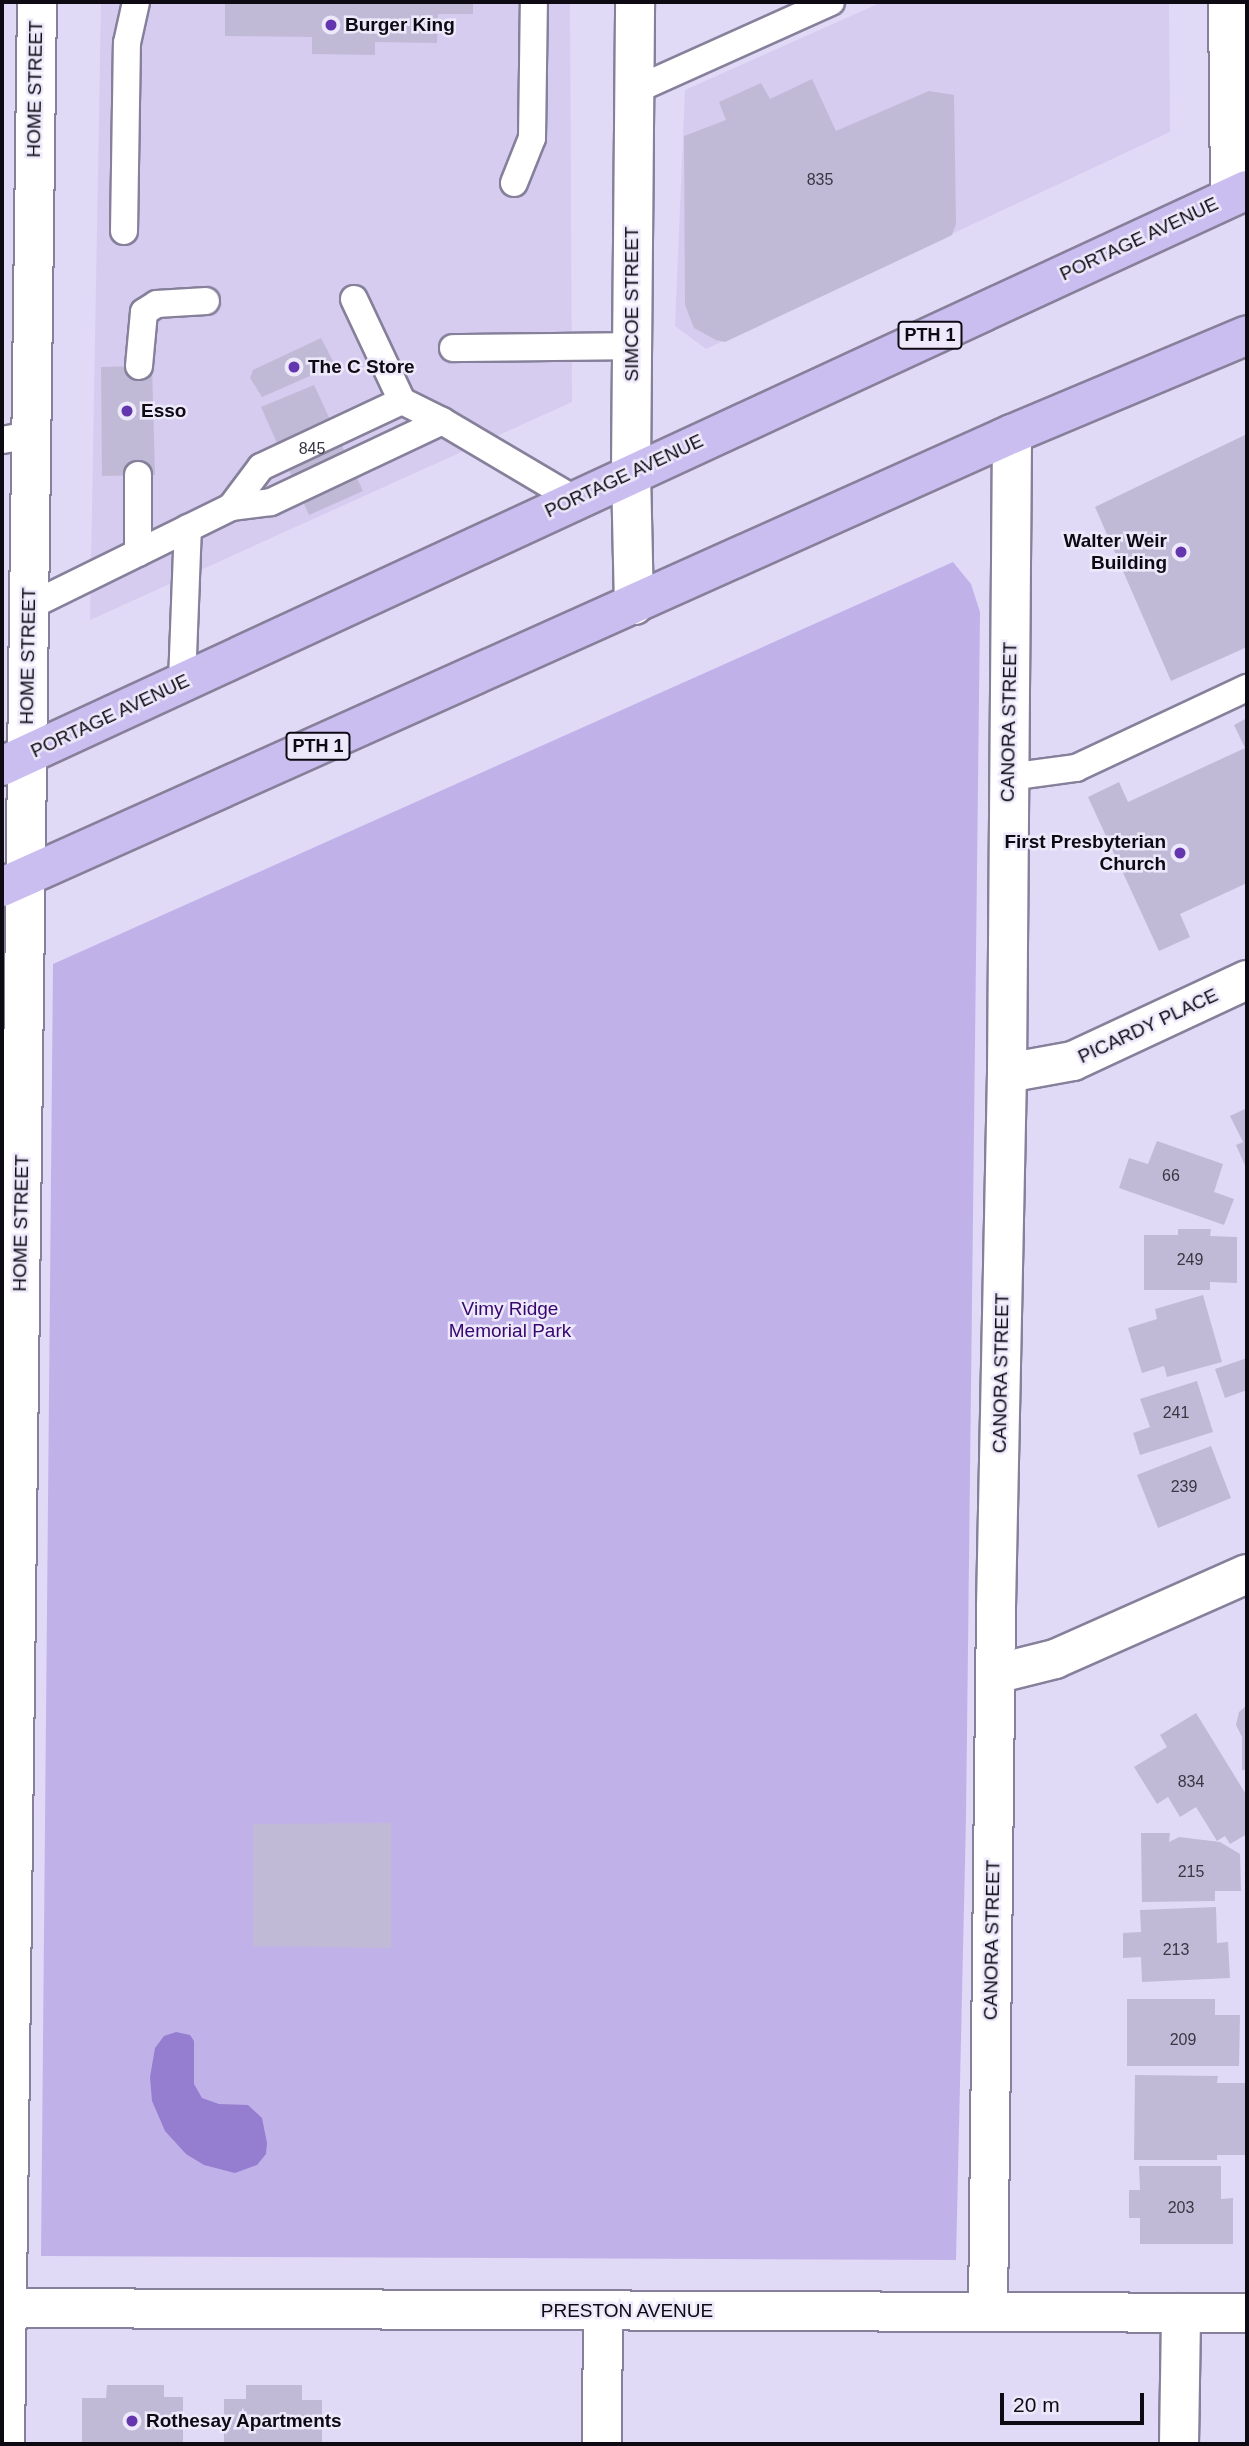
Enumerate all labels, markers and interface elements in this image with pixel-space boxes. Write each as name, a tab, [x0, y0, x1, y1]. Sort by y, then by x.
place label: Burger King	[345, 14, 455, 36]
marker: Burger King	[323, 17, 339, 33]
street label: HOME STREET	[22, 20, 48, 158]
house number: 835	[807, 170, 833, 190]
street label: PORTAGE AVENUE	[1056, 192, 1222, 286]
street label: SIMCOE STREET	[621, 226, 643, 382]
road number: PTH 1	[897, 320, 963, 349]
place label: The C Store	[308, 356, 415, 378]
marker: The C Store	[286, 359, 302, 375]
place label: Esso	[141, 400, 186, 422]
marker: Esso	[119, 403, 135, 419]
street label: PORTAGE AVENUE	[541, 429, 707, 523]
house number: 845	[299, 439, 325, 459]
place label: Walter Weir Building	[1064, 530, 1167, 574]
marker: Walter Weir Building	[1173, 544, 1189, 560]
street label: HOME STREET	[15, 587, 41, 725]
street label: CANORA STREET	[996, 641, 1022, 803]
street label: PORTAGE AVENUE	[27, 669, 193, 763]
road number: PTH 1	[285, 732, 351, 760]
place label: First Presbyterian Church	[1004, 831, 1166, 875]
marker: First Presbyterian Church	[1172, 845, 1188, 861]
street label: PICARDY PLACE	[1074, 984, 1222, 1068]
street label: HOME STREET	[8, 1154, 34, 1292]
house number: 66	[1162, 1166, 1180, 1186]
house number: 249	[1177, 1250, 1203, 1270]
street label: CANORA STREET	[988, 1292, 1014, 1454]
park label: Vimy Ridge Memorial Park	[449, 1298, 571, 1342]
house number: 241	[1163, 1403, 1189, 1423]
house number: 239	[1171, 1477, 1197, 1497]
house number: 834	[1178, 1772, 1204, 1792]
street label: CANORA STREET	[979, 1859, 1005, 2021]
house number: 215	[1178, 1862, 1204, 1882]
house number: 213	[1163, 1940, 1189, 1960]
house number: 209	[1170, 2030, 1196, 2050]
house number: 203	[1168, 2198, 1194, 2218]
street label: PRESTON AVENUE	[540, 2300, 714, 2322]
scale bar	[1004, 2380, 1148, 2424]
text: 20 m	[1013, 2393, 1060, 2416]
place label: Rothesay Apartments	[146, 2410, 342, 2432]
marker: Rothesay Apartments	[124, 2413, 140, 2429]

